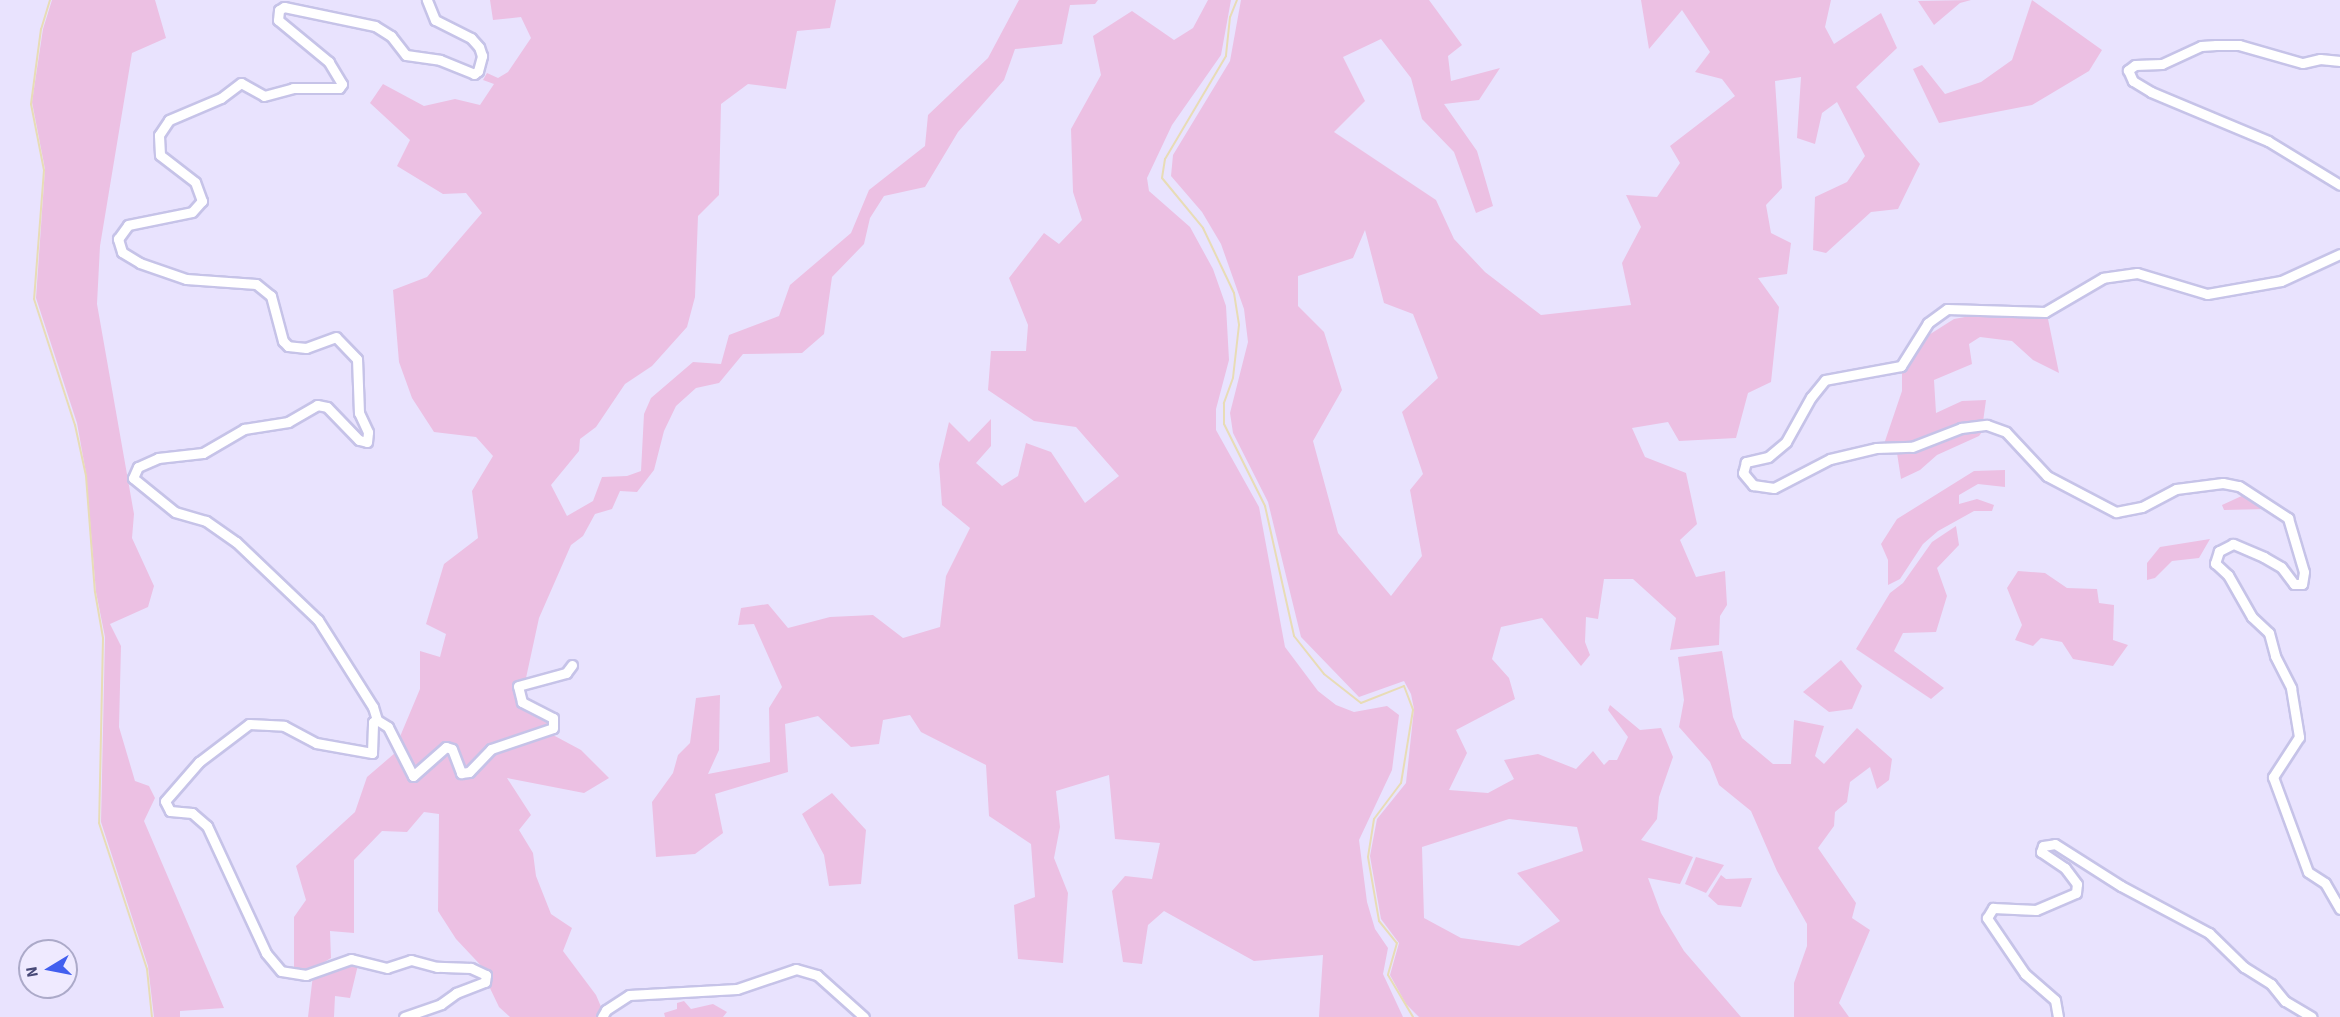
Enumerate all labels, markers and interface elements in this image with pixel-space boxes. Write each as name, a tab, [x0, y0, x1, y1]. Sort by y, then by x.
north arrow	[18, 939, 78, 999]
text: N	[20, 965, 44, 979]

